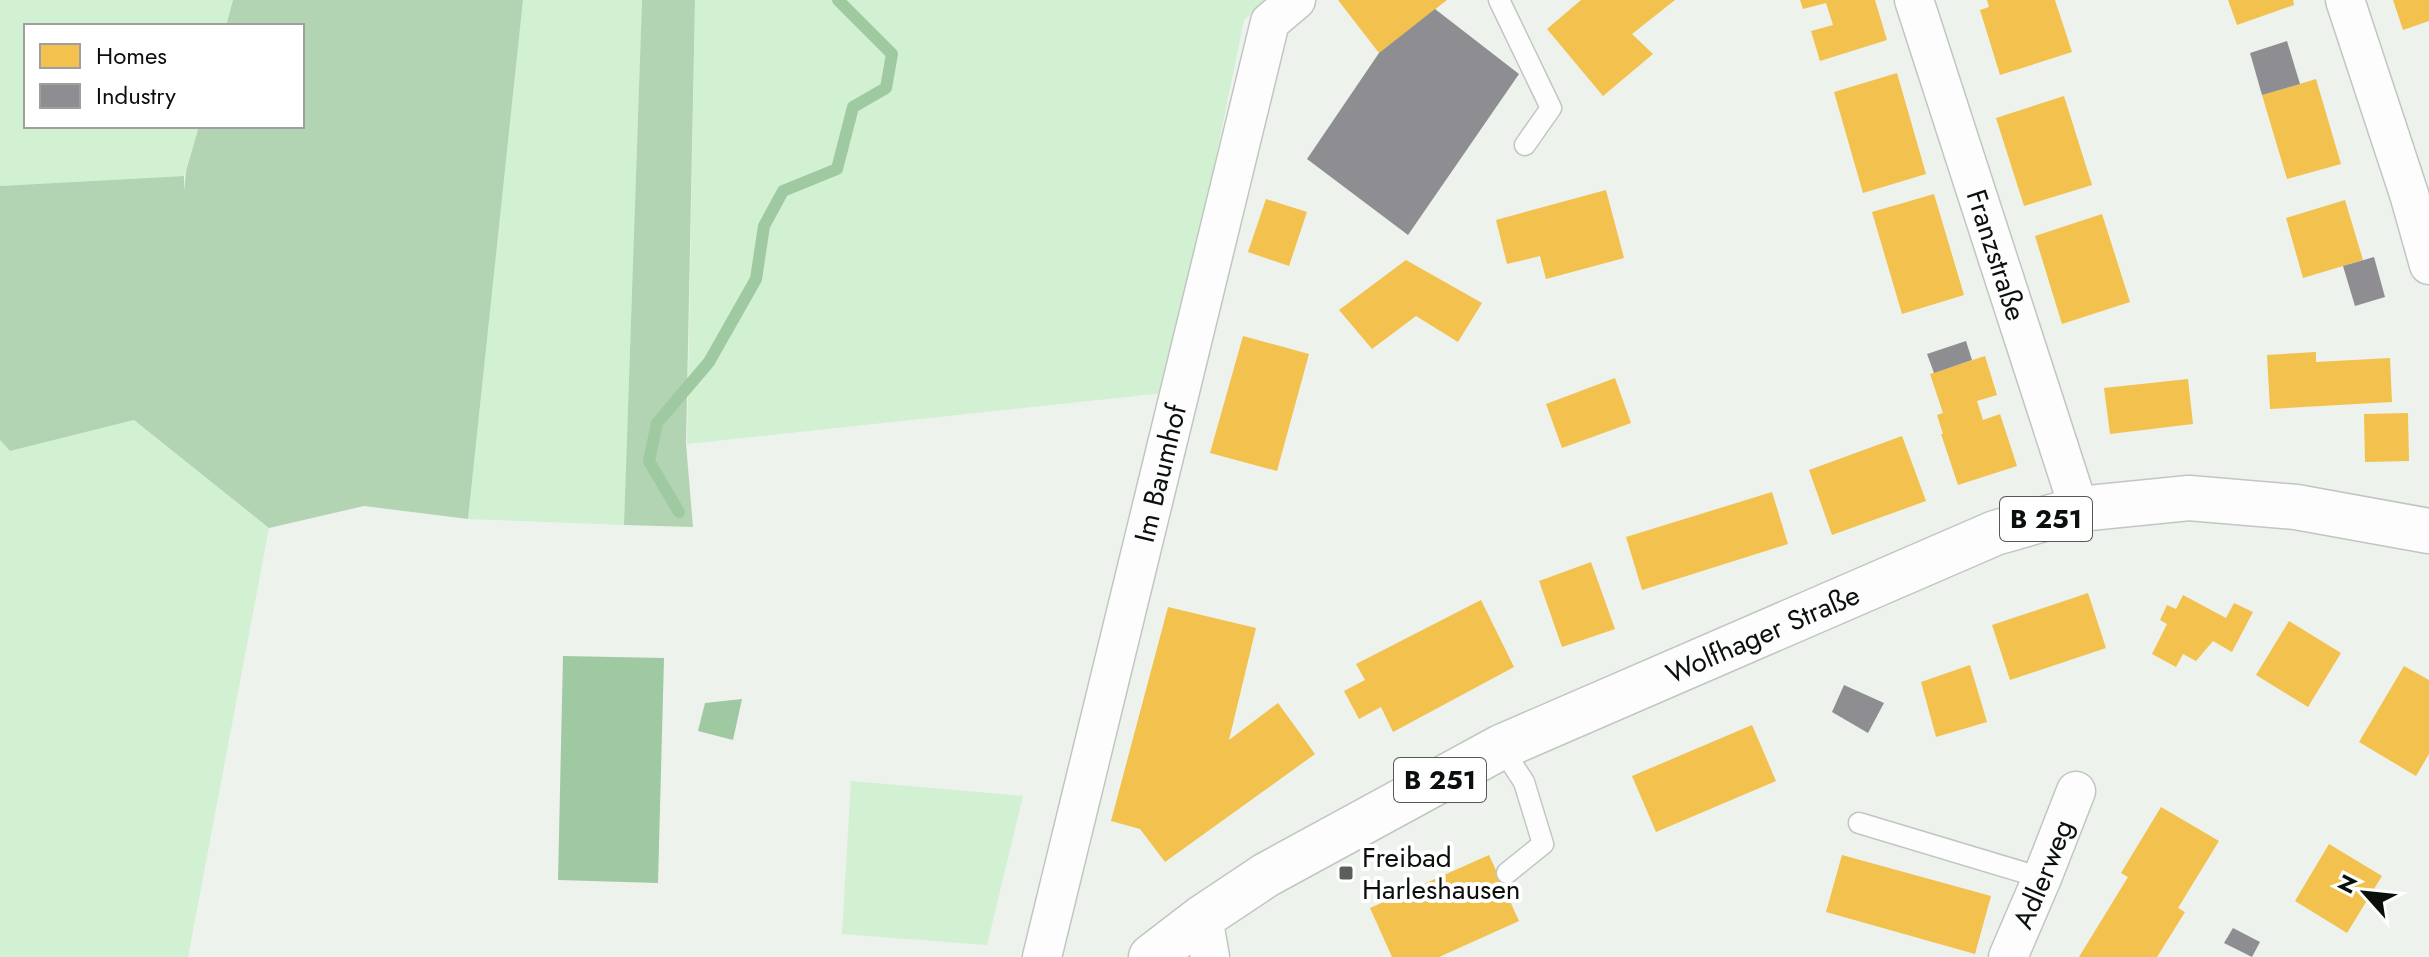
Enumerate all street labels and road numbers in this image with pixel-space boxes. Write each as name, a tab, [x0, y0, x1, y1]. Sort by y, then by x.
street label: Franzstraße	[1956, 184, 2037, 326]
street label: Im Baumhof	[1123, 399, 1197, 546]
road number: B 251	[2000, 497, 2092, 541]
street label: Wolfhager Straße	[1659, 574, 1866, 694]
road number: B 251	[1394, 758, 1486, 802]
street label: Adlerweg	[2002, 813, 2083, 935]

